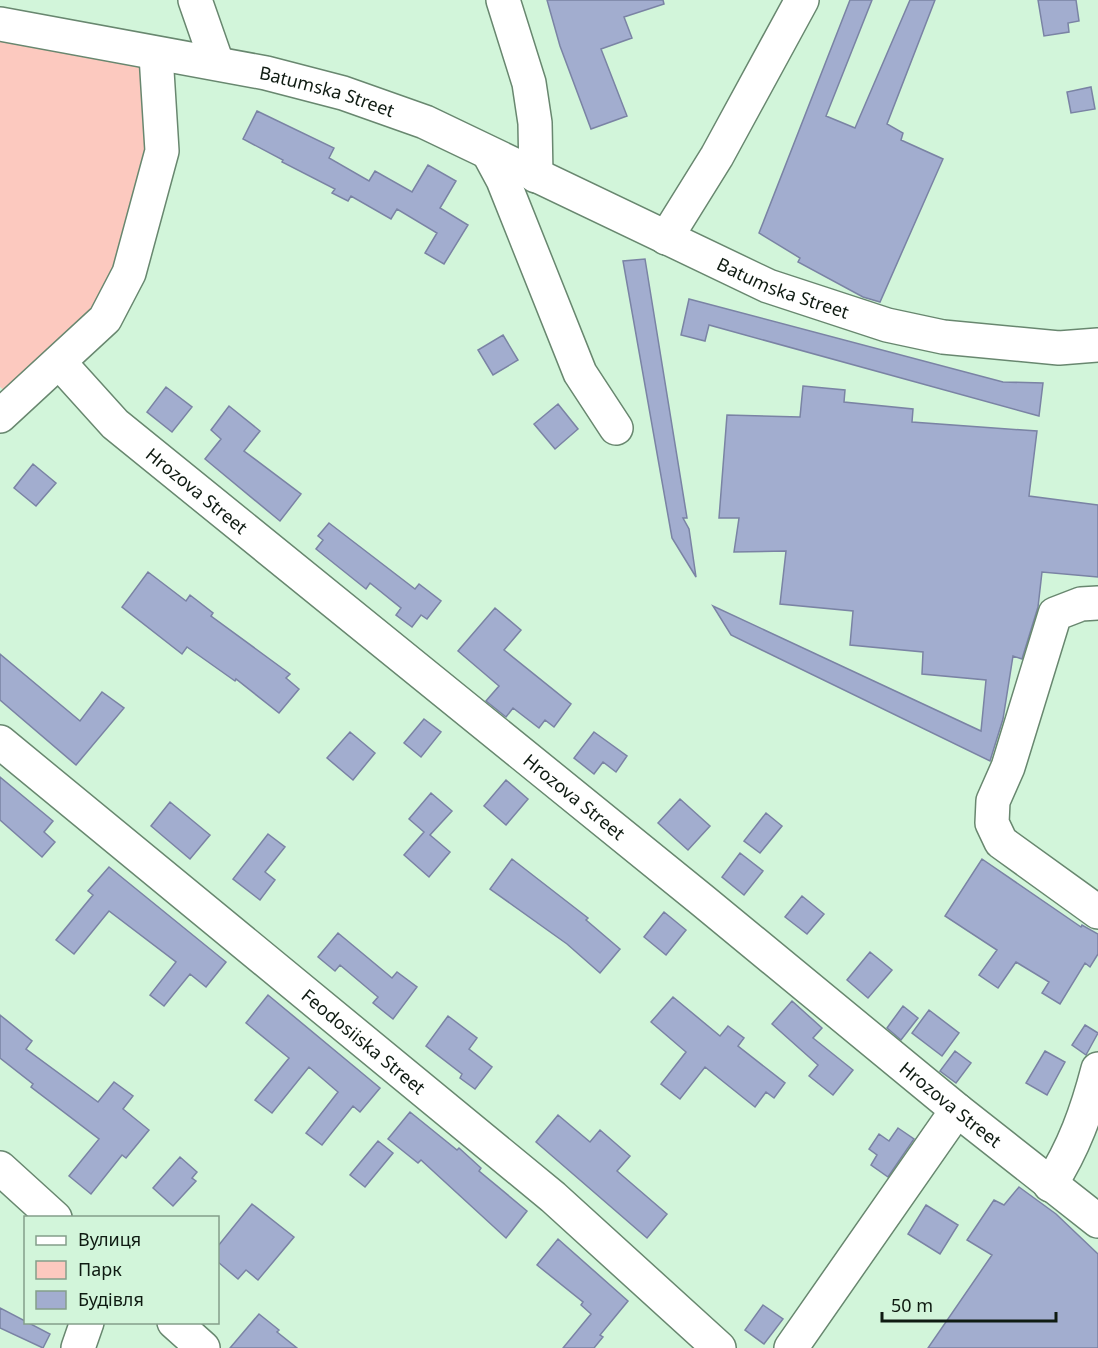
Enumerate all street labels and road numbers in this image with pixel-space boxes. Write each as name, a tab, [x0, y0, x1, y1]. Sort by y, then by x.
street label: Batumska Street	[258, 60, 398, 122]
street label: Batumska Street	[713, 251, 853, 324]
street label: Hrozova Street	[141, 442, 253, 539]
street label: Hrozova Street	[519, 748, 631, 845]
street label: Feodosiiska Street	[297, 983, 431, 1100]
street label: Hrozova Street	[895, 1056, 1007, 1153]

